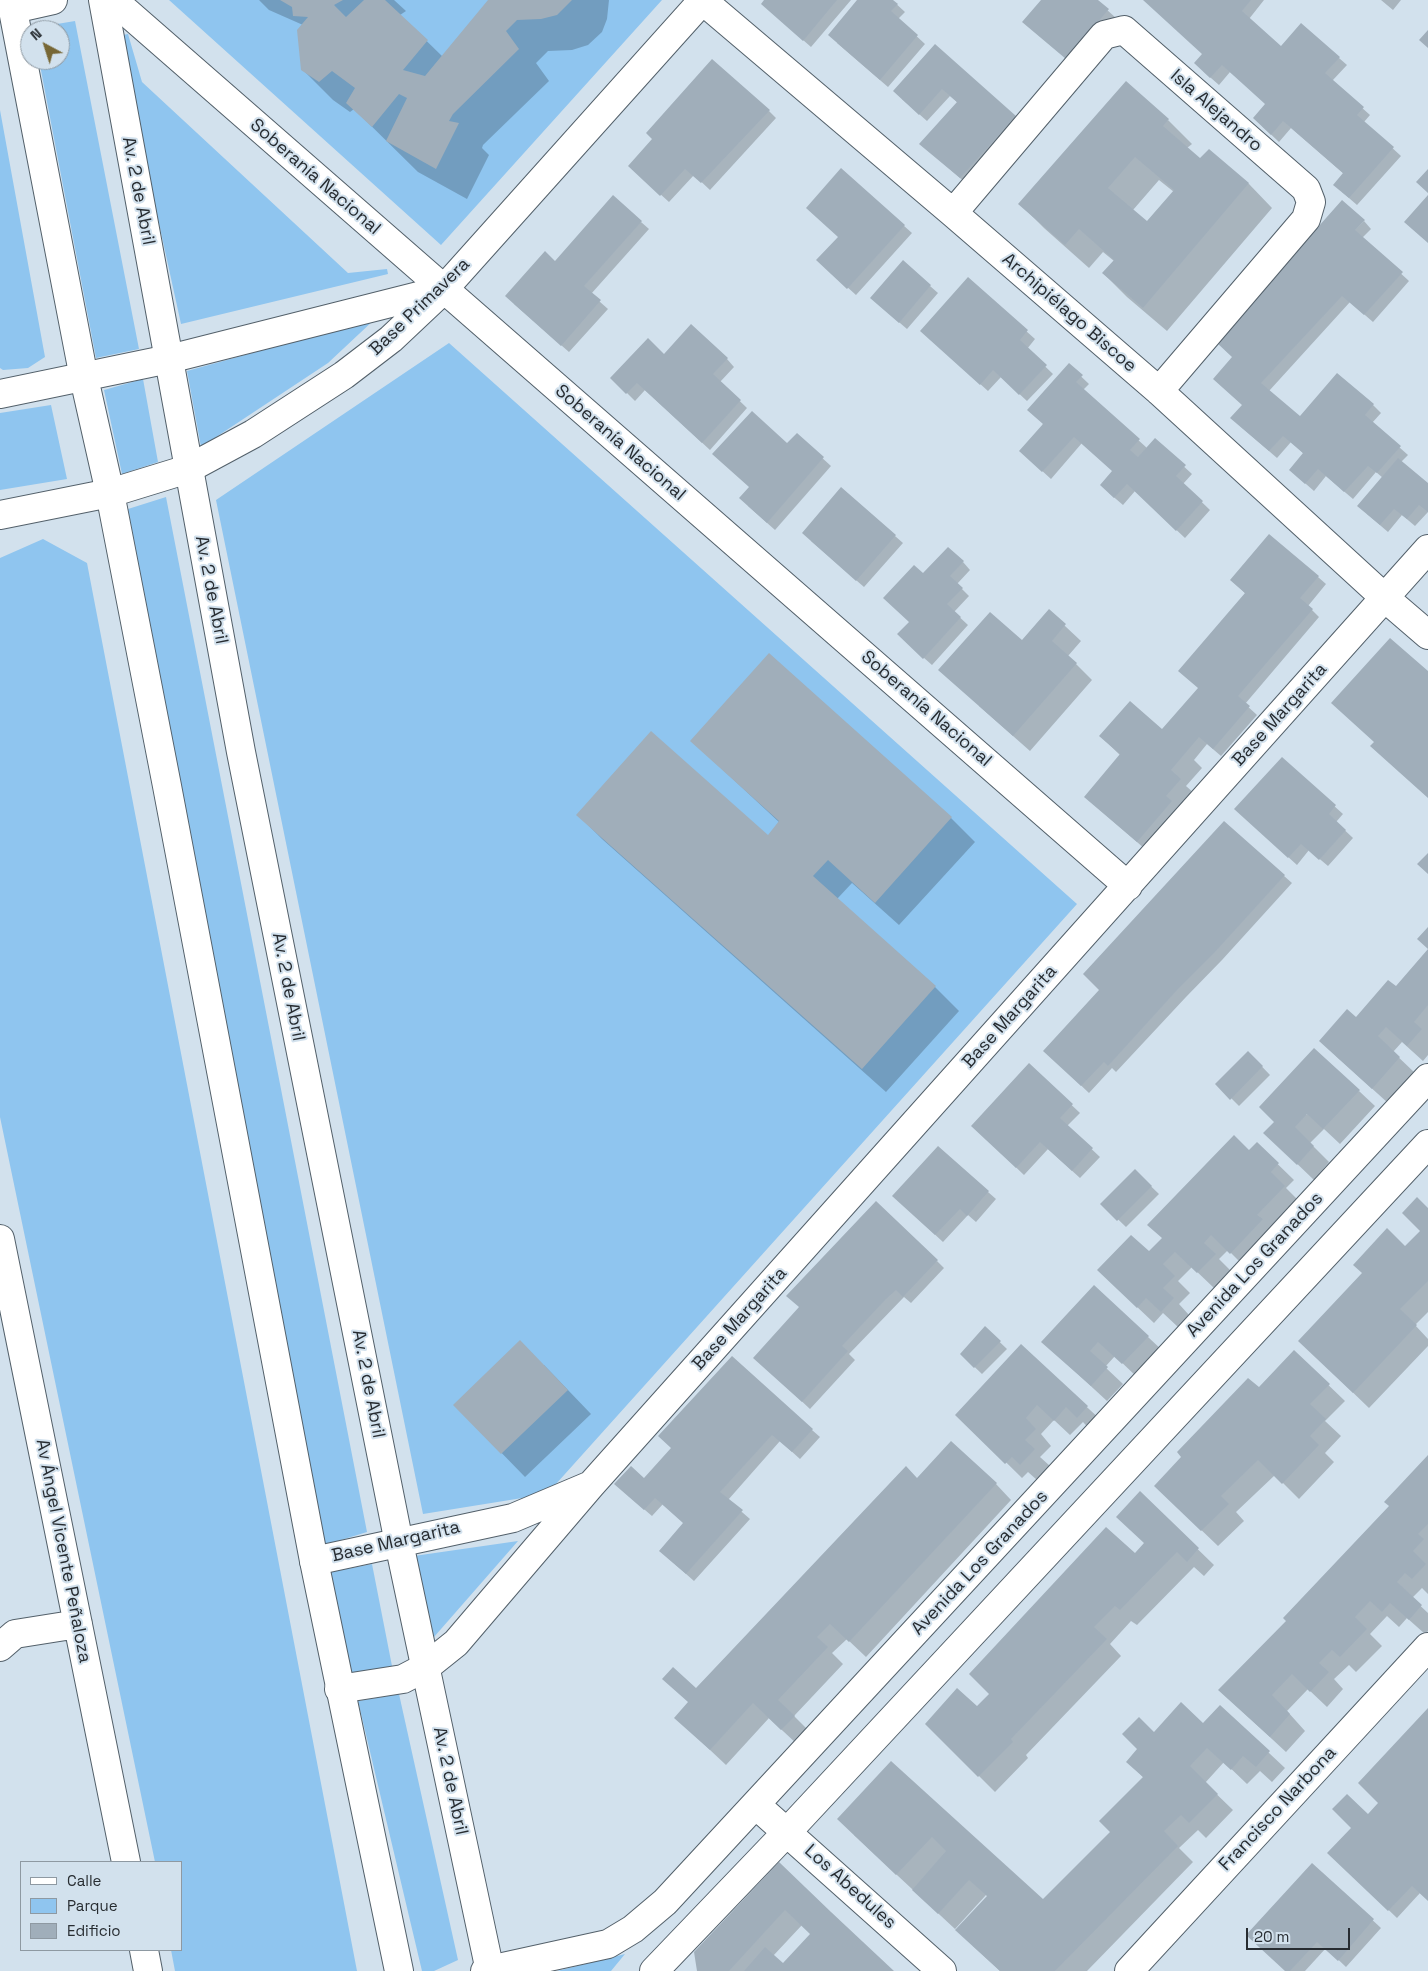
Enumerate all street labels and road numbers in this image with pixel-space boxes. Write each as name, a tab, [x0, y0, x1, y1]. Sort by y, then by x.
street label: Isla Alejandro	[1166, 65, 1266, 157]
street label: Soberanía Nacional	[245, 114, 385, 240]
street label: Av. 2 de Abril	[117, 135, 159, 247]
street label: Archipiélago Biscoe	[997, 249, 1141, 377]
street label: Base Primavera	[365, 254, 475, 360]
street label: Soberanía Nacional	[550, 380, 690, 506]
street label: Av. 2 de Abril	[190, 534, 232, 646]
street label: Soberanía Nacional	[856, 646, 996, 772]
street label: Base Margarita	[1228, 659, 1332, 771]
street label: Av. 2 de Abril	[267, 931, 309, 1043]
street label: Base Margarita	[958, 961, 1062, 1073]
street label: Avenida Los Granados	[1182, 1188, 1328, 1342]
street label: Base Margarita	[688, 1263, 792, 1375]
street label: Av. 2 de Abril	[347, 1328, 389, 1440]
street label: Av Ángel Vicente Peñaloza	[31, 1437, 95, 1665]
street label: Avenida Los Granados	[907, 1486, 1053, 1640]
street label: Base Margarita	[330, 1517, 462, 1567]
street label: Av. 2 de Abril	[428, 1725, 472, 1837]
street label: Francisco Narbona	[1215, 1742, 1341, 1876]
street label: Los Abedules	[800, 1840, 900, 1934]

